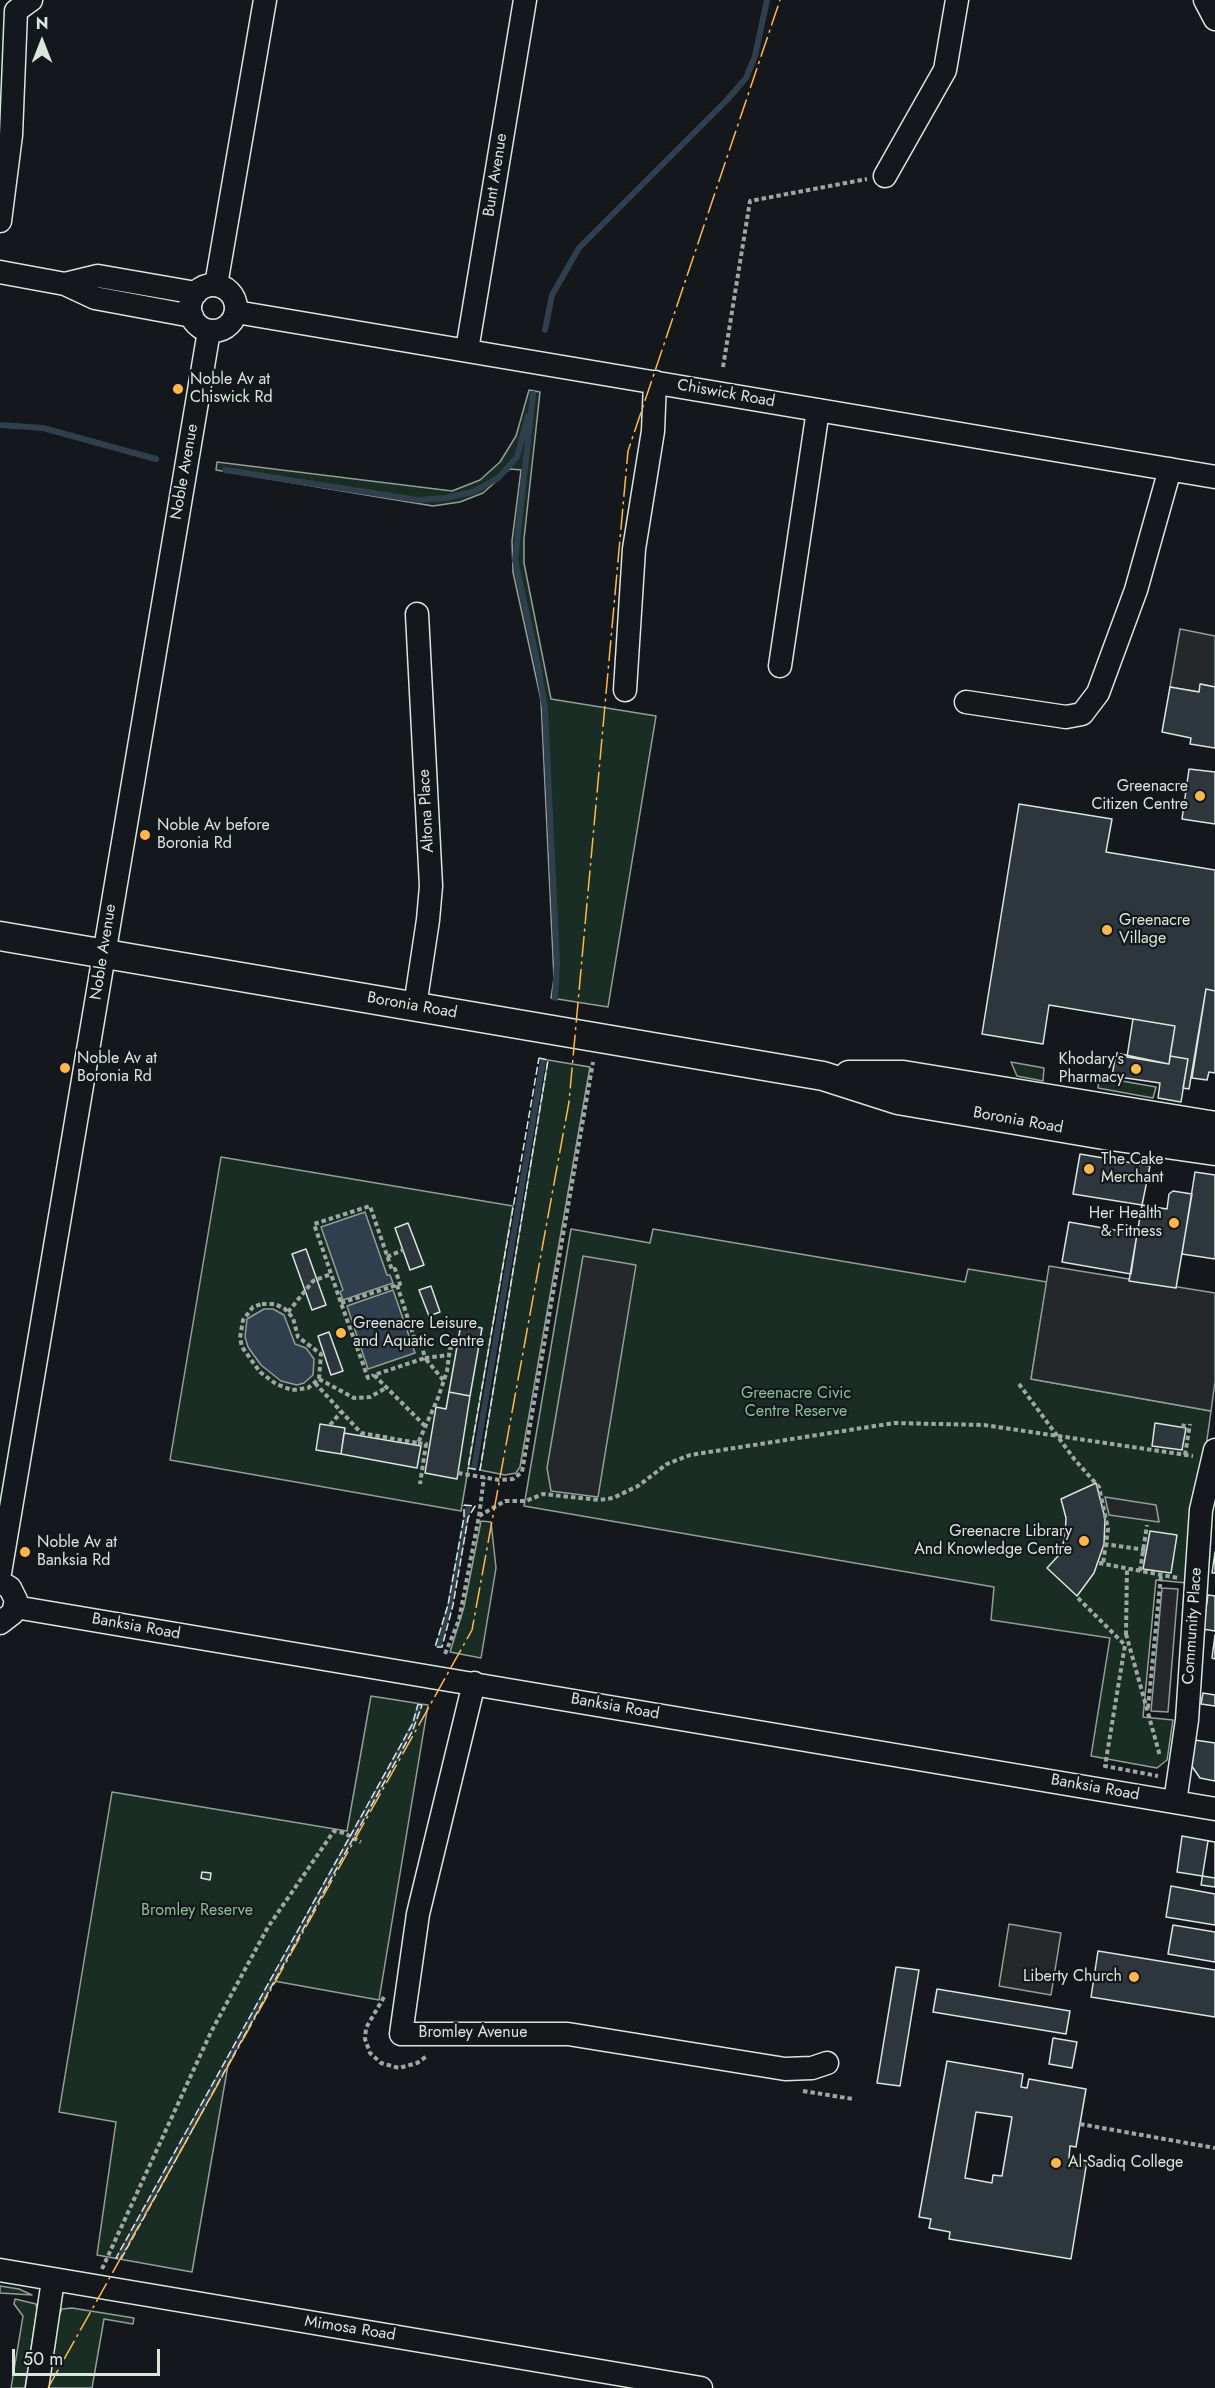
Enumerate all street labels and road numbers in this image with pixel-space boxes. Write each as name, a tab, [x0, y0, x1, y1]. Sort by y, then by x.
street label: Bunt Avenue	[480, 132, 512, 218]
street label: Chiswick Road	[676, 376, 776, 412]
street label: Noble Avenue	[167, 423, 203, 521]
street label: Altona Place	[415, 769, 439, 853]
street label: Noble Avenue	[87, 903, 121, 1001]
street label: Boronia Road	[365, 989, 459, 1023]
street label: Boronia Road	[971, 1104, 1065, 1138]
street label: Community Place	[1179, 1567, 1207, 1685]
street label: Banksia Road	[90, 1610, 182, 1644]
street label: Banksia Road	[569, 1690, 661, 1724]
street label: Banksia Road	[1049, 1771, 1141, 1805]
street label: Bromley Avenue	[419, 2023, 527, 2043]
street label: Mimosa Road	[303, 2312, 397, 2346]

